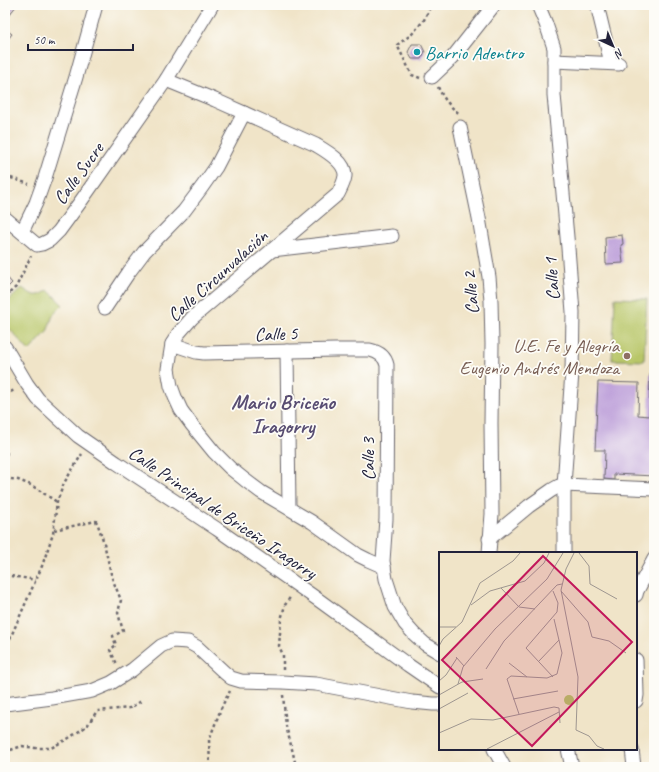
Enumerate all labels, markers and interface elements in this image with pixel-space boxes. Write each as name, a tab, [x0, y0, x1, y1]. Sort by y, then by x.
scale bar	[28, 26, 133, 52]
north arrow	[593, 26, 633, 66]
text: 50 m	[34, 32, 56, 48]
place label: Barrio Adentro	[425, 41, 526, 65]
text: N	[611, 46, 627, 62]
marker: Barrio Adentro	[412, 47, 422, 57]
street label: Calle Sucre	[48, 136, 110, 209]
street label: Calle Circunvalación	[163, 224, 273, 327]
street label: Calle 1	[538, 255, 565, 301]
street label: Calle 2	[457, 269, 485, 315]
street label: Calle 5	[254, 321, 299, 347]
place label: U.E. Fe y Alegría Eugenio Andrés Mendoza	[460, 334, 621, 380]
marker: U.E. Fe y Alegría Eugenio Andrés Mendoza	[622, 351, 632, 361]
district label: Mario Briceño Iragorry	[231, 389, 336, 440]
street label: Calle 3	[356, 436, 380, 481]
street label: Calle Principal de Briceño Iragorry	[124, 441, 322, 586]
inset map	[439, 552, 637, 750]

